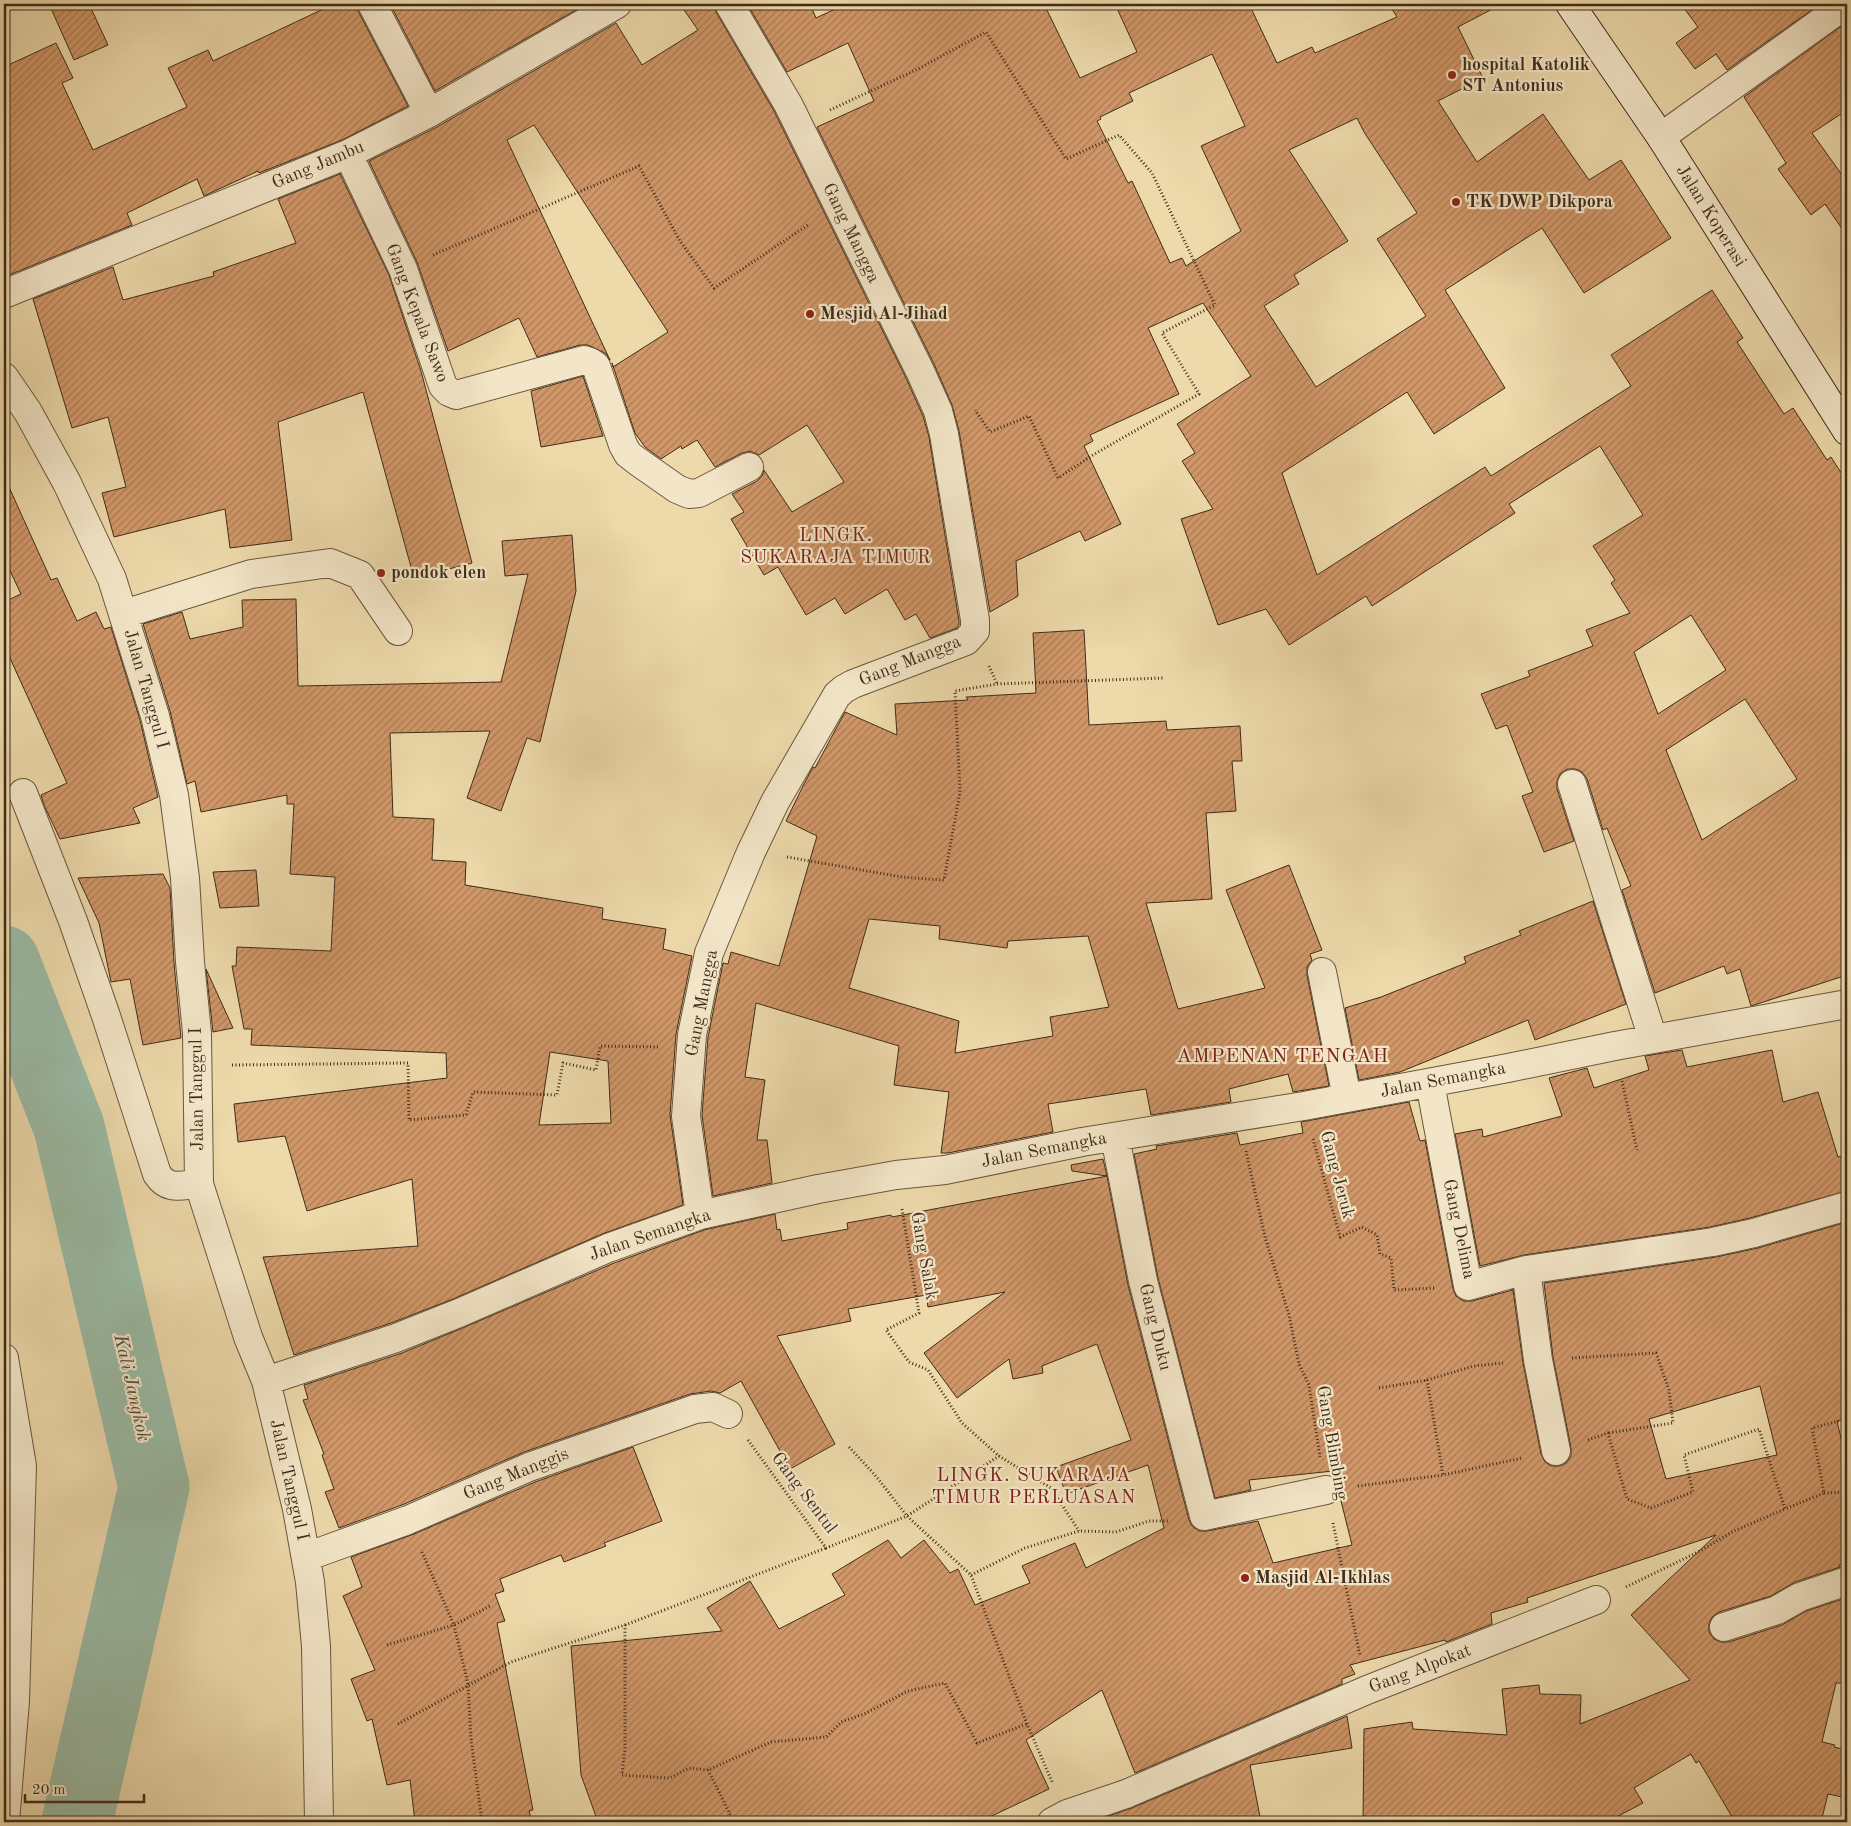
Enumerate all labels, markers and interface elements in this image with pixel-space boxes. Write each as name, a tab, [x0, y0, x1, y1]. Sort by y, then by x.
place label: hospital Katolik ST Antonius	[1462, 56, 1590, 95]
marker: hospital Katolik ST Antonius	[1446, 69, 1458, 81]
street label: Gang Jambu	[269, 137, 367, 192]
street label: Jalan Koperasi	[1673, 162, 1749, 270]
street label: Gang Mangga	[819, 180, 883, 286]
place label: TK DWP Dikpora	[1466, 193, 1613, 211]
marker: TK DWP Dikpora	[1450, 196, 1462, 208]
street label: Gang Kepala Sawo	[382, 241, 452, 385]
place label: Mesjid Al-Jihad	[820, 305, 948, 323]
marker: Mesjid Al-Jihad	[804, 308, 816, 320]
district label: LINGK. SUKARAJA TIMUR	[740, 527, 932, 568]
place label: pondok elen	[391, 564, 486, 582]
marker: pondok elen	[375, 567, 387, 579]
street label: Jalan Tanggul I	[120, 627, 172, 751]
street label: Gang Mangga	[856, 632, 964, 690]
street label: Gang Mangga	[683, 948, 721, 1058]
street label: Jalan Tanggul I	[187, 1027, 207, 1151]
district label: AMPENAN TENGAH	[1177, 1047, 1389, 1067]
street label: Jalan Semangka	[1379, 1059, 1507, 1101]
street label: Jalan Semangka	[980, 1129, 1108, 1171]
street label: Gang Jeruk	[1317, 1129, 1357, 1221]
street label: Gang Delima	[1440, 1177, 1478, 1281]
street label: Jalan Semangka	[587, 1206, 713, 1264]
street label: Gang Salak	[907, 1210, 941, 1302]
street label: Gang Duku	[1136, 1282, 1175, 1373]
water label: Kali Jangkok	[109, 1332, 153, 1444]
street label: Gang Blimbing	[1313, 1384, 1351, 1502]
street label: Jalan Tanggul I	[266, 1418, 312, 1542]
street label: Gang Manggis	[461, 1445, 572, 1503]
street label: Gang Sentul	[768, 1449, 840, 1537]
district label: LINGK. SUKARAJA TIMUR PERLUASAN	[932, 1467, 1136, 1508]
place label: Masjid Al-Ikhlas	[1255, 1569, 1390, 1587]
marker: Masjid Al-Ikhlas	[1239, 1572, 1251, 1584]
street label: Gang Alpokat	[1366, 1641, 1474, 1697]
scale bar	[25, 1771, 144, 1803]
text: 20 m	[32, 1783, 66, 1798]

